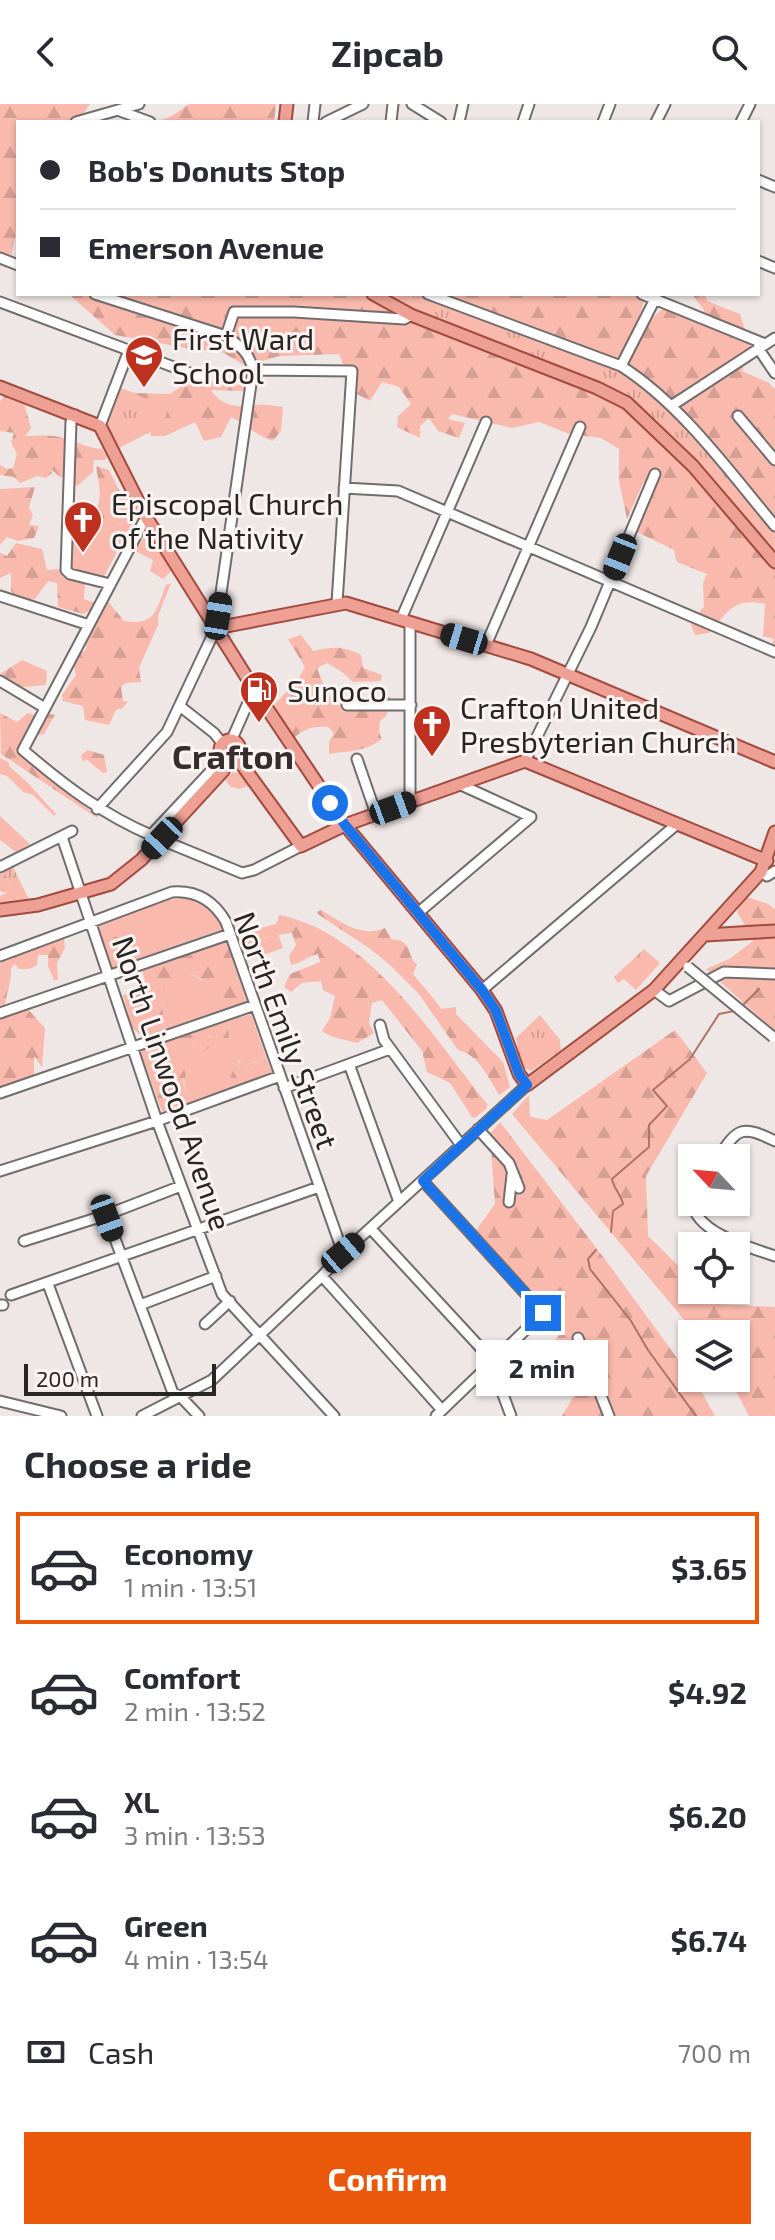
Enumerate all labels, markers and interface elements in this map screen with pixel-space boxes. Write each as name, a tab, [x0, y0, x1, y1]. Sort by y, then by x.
icon: back	[24, 30, 68, 74]
icon: search	[707, 30, 751, 74]
text: Zipcab	[331, 31, 444, 74]
text: Bob's Donuts Stop	[88, 152, 345, 188]
text: Emerson Avenue	[88, 229, 324, 265]
place label: First Ward School	[172, 320, 314, 390]
school or university icon: First Ward School	[123, 334, 165, 389]
place label: Episcopal Church of the Nativity	[111, 485, 343, 555]
church icon: Episcopal Church of the Nativity	[62, 499, 104, 554]
car	[600, 530, 640, 584]
car	[202, 590, 234, 642]
car	[438, 621, 490, 657]
fuel station icon: Sunoco	[238, 669, 280, 724]
place label: Sunoco	[287, 672, 387, 708]
place label: Crafton United Presbyterian Church	[460, 689, 736, 759]
church icon: Crafton United Presbyterian Church	[411, 703, 453, 758]
district label: Crafton	[172, 735, 294, 776]
route start	[312, 785, 348, 821]
car	[366, 789, 420, 827]
car	[137, 812, 187, 864]
street label: North Emily Street	[227, 906, 347, 1154]
street label: North Linwood Avenue	[106, 931, 240, 1235]
north arrow	[678, 1144, 750, 1216]
map controls	[678, 1144, 750, 1392]
car	[88, 1191, 126, 1245]
car	[317, 1228, 369, 1278]
button: locate	[678, 1232, 750, 1304]
route end	[525, 1295, 561, 1331]
button: layers	[678, 1320, 750, 1392]
callout: 2 min	[477, 1341, 609, 1397]
text: 2 min	[509, 1352, 575, 1383]
scale bar	[24, 1360, 216, 1396]
text: 200 m	[36, 1365, 99, 1391]
text: Choose a ride	[24, 1442, 252, 1485]
icon: car	[28, 1532, 100, 1604]
text: Economy	[124, 1535, 253, 1571]
text: $3.65	[671, 1550, 747, 1586]
text: 1 min · 13:51	[124, 1571, 257, 1602]
icon: car	[28, 1656, 100, 1728]
text: Comfort	[124, 1659, 241, 1695]
text: $4.92	[668, 1674, 747, 1710]
text: 2 min · 13:52	[124, 1695, 266, 1726]
icon: car	[28, 1780, 100, 1852]
text: XL	[124, 1783, 159, 1819]
text: $6.20	[668, 1798, 747, 1834]
text: 3 min · 13:53	[124, 1819, 266, 1850]
icon: car	[28, 1904, 100, 1976]
text: Green	[124, 1907, 208, 1943]
text: $6.74	[671, 1922, 747, 1958]
text: 4 min · 13:54	[124, 1943, 269, 1974]
icon: cash	[24, 2030, 68, 2074]
text: Cash	[88, 2034, 154, 2070]
text: 700 m	[678, 2037, 751, 2068]
button: Confirm	[24, 2132, 751, 2224]

